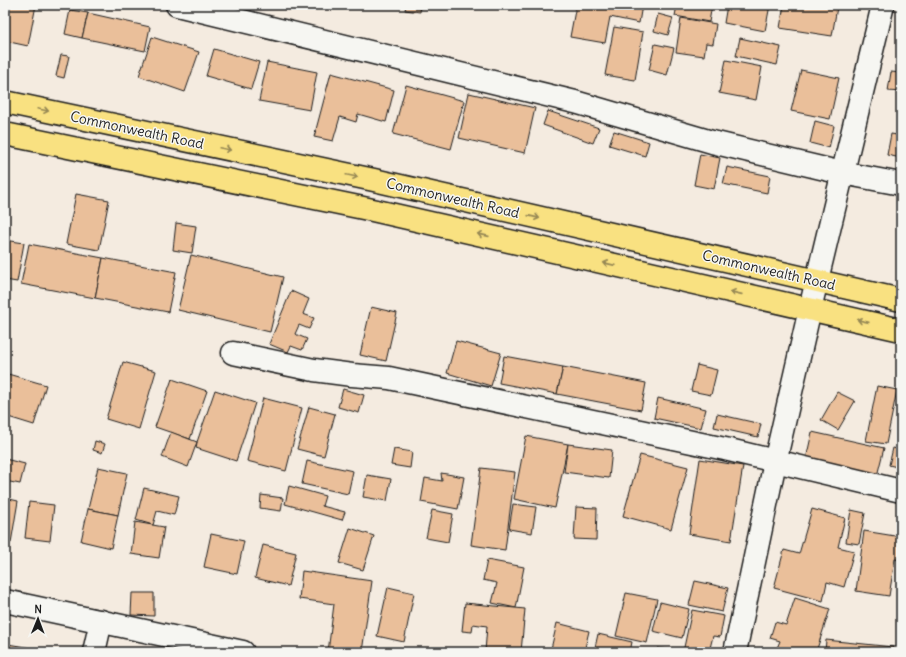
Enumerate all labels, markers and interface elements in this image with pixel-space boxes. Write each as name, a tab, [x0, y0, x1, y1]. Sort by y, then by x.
one-way arrow	[36, 106, 49, 114]
street label: Commonwealth Road	[69, 107, 205, 153]
one-way arrow	[218, 145, 231, 153]
one-way arrow	[345, 172, 358, 180]
street label: Commonwealth Road	[385, 174, 521, 222]
one-way arrow	[527, 213, 540, 221]
one-way arrow	[476, 231, 489, 239]
street label: Commonwealth Road	[701, 246, 837, 294]
one-way arrow	[603, 260, 616, 267]
one-way arrow	[730, 288, 743, 296]
one-way arrow	[857, 317, 870, 325]
north arrow	[18, 599, 58, 639]
text: N	[34, 602, 42, 616]

